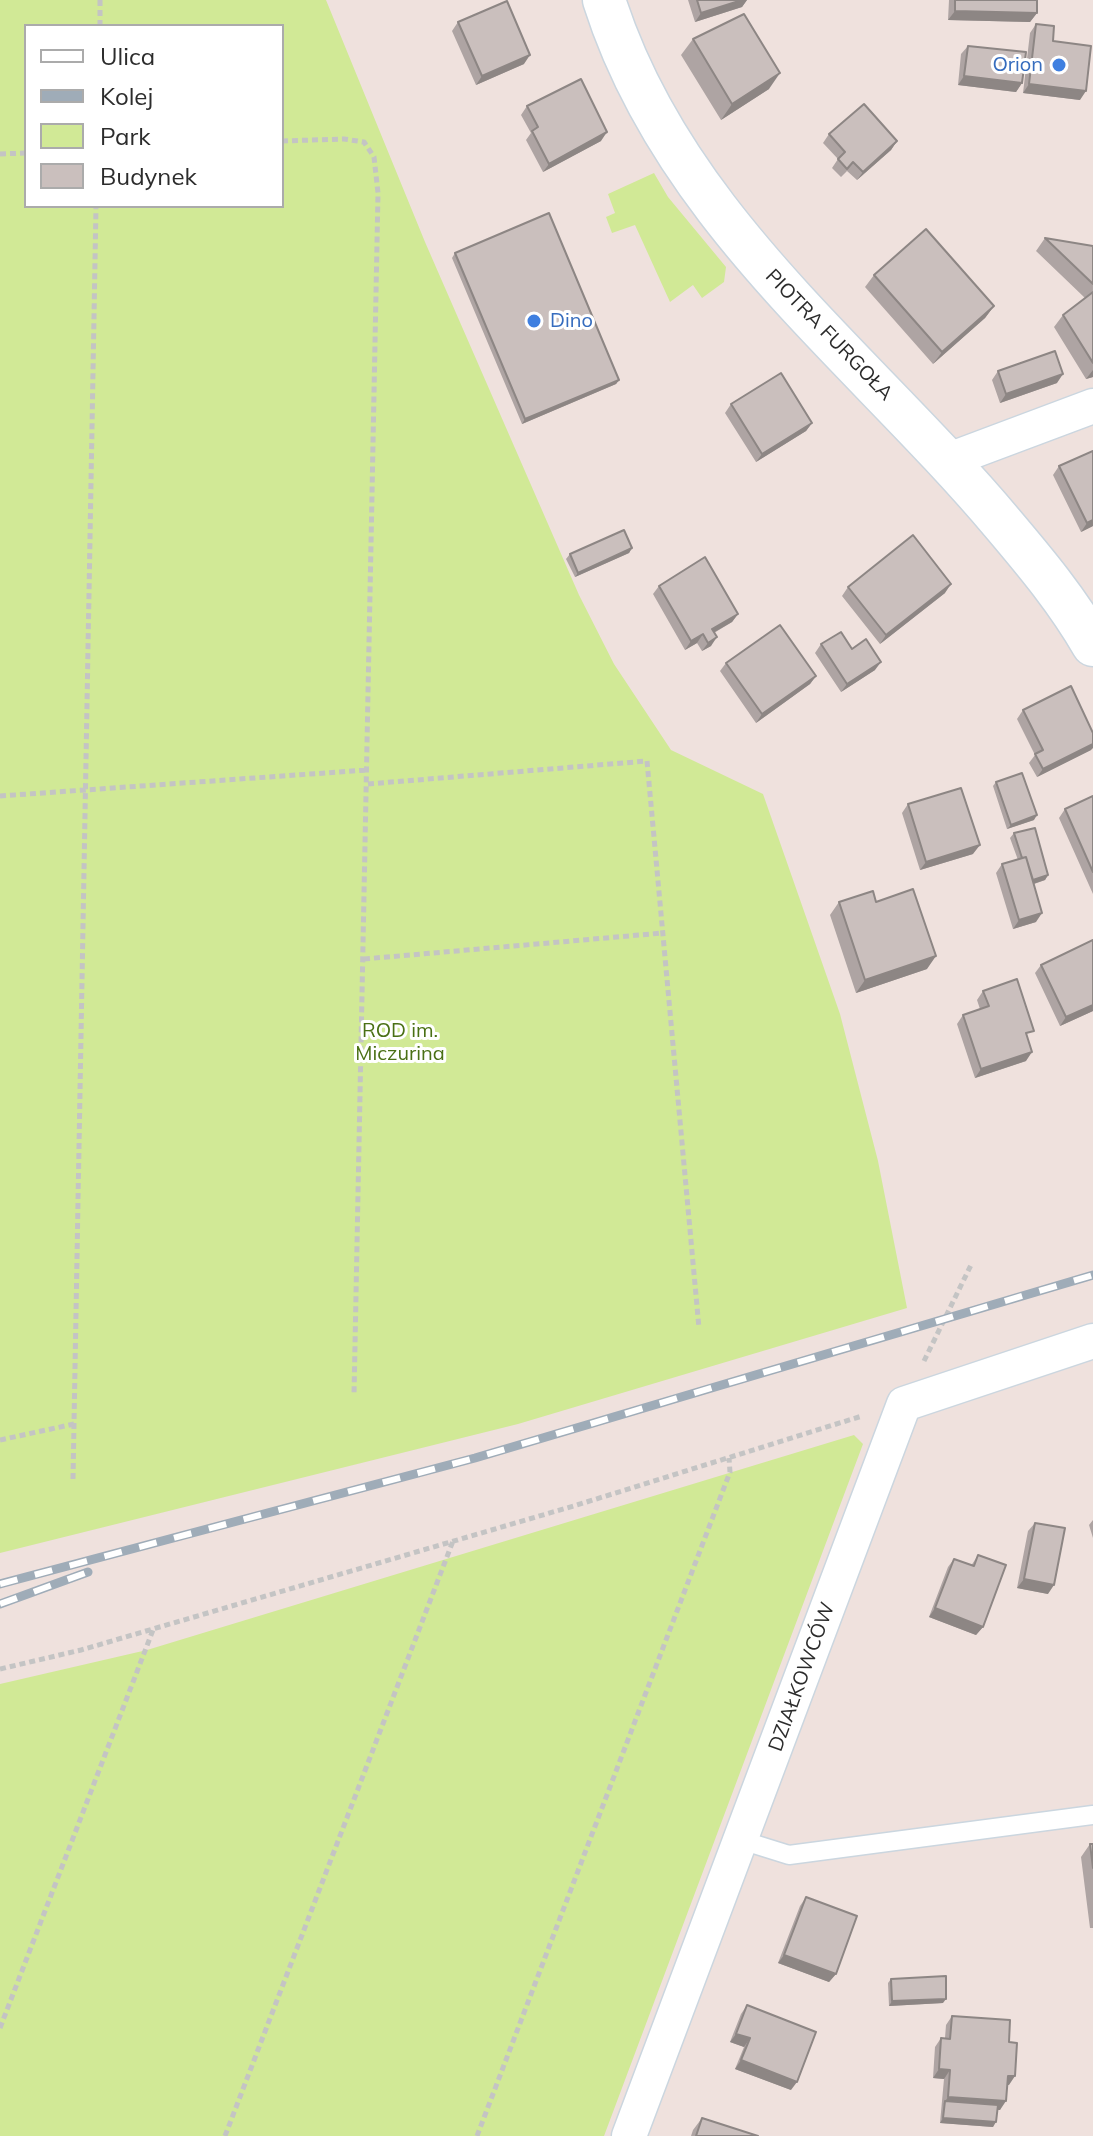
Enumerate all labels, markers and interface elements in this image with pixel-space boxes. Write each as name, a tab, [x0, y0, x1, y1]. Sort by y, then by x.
legend	[24, 24, 284, 208]
text: Ulica	[100, 41, 155, 71]
place label: Orion	[992, 53, 1043, 77]
marker: Orion	[1050, 56, 1068, 74]
text: Kolej	[100, 81, 153, 111]
text: Park	[100, 121, 151, 151]
text: Budynek	[100, 161, 197, 191]
street label: PIOTRA FURGOŁA	[760, 264, 898, 406]
place label: Dino	[550, 309, 593, 333]
marker: Dino	[525, 312, 543, 330]
park label: ROD im. Miczurina	[355, 1019, 445, 1066]
street label: DZIAŁKOWCÓW	[764, 1599, 840, 1755]

